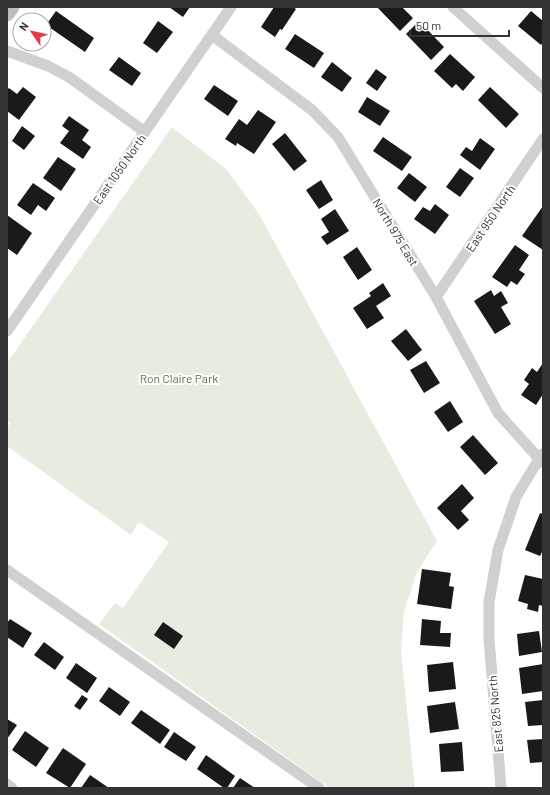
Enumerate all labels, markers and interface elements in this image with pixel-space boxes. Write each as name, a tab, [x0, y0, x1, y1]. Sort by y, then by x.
north arrow	[12, 12, 52, 52]
scale bar	[410, 12, 509, 38]
text: 50 m	[416, 18, 441, 32]
text: N	[16, 19, 31, 33]
street label: East 1050 North	[90, 131, 148, 207]
street label: East 950 North	[463, 182, 517, 254]
street label: North 975 East	[370, 196, 422, 268]
park label: Ron Claire Park	[140, 371, 218, 385]
street label: East 825 North	[485, 675, 505, 753]

